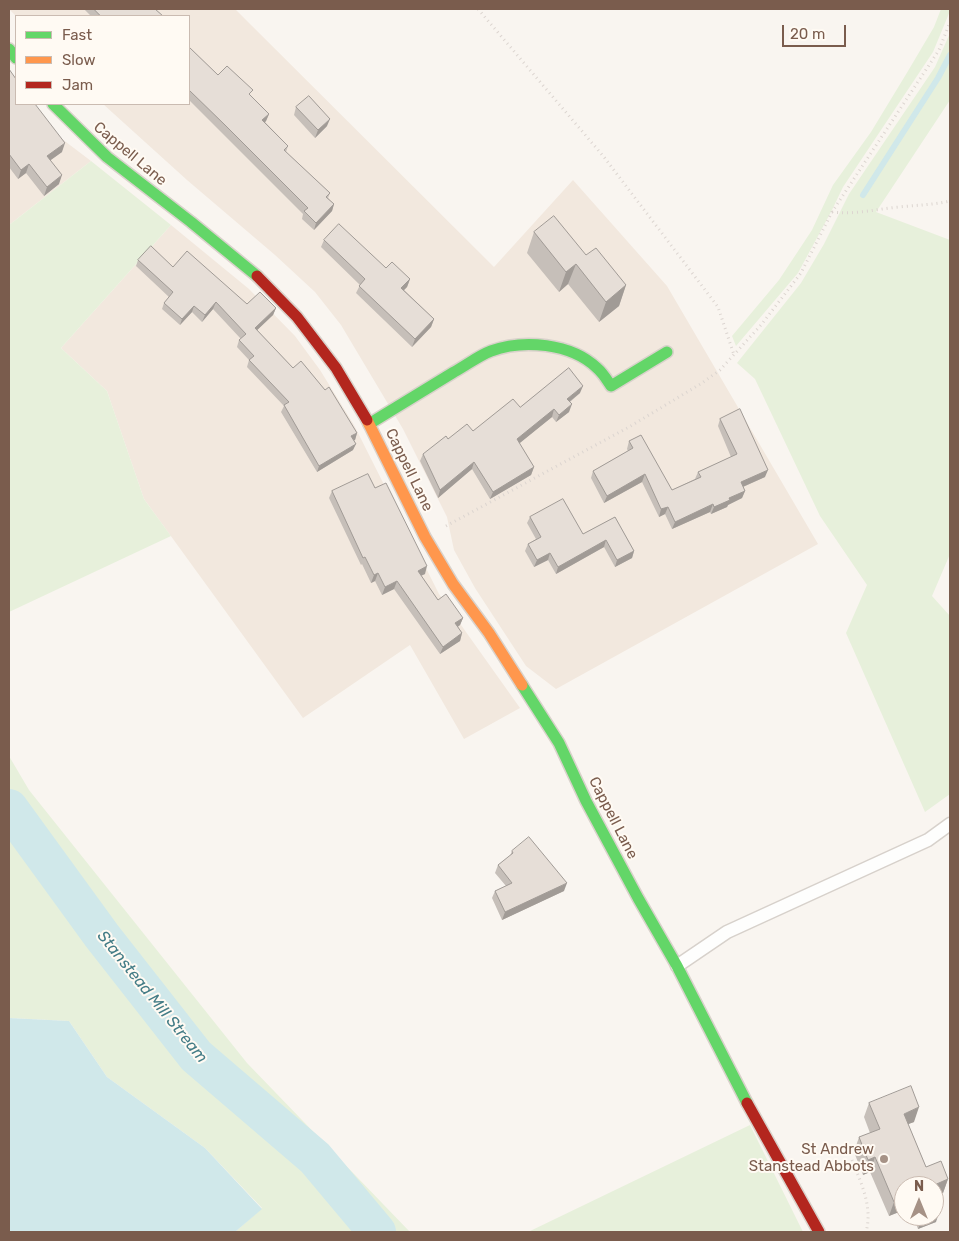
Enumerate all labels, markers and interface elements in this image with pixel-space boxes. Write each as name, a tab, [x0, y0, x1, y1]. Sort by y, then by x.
legend	[15, 15, 190, 105]
scale bar	[784, 15, 848, 47]
text: 20 m	[790, 25, 825, 43]
text: Fast	[62, 26, 92, 44]
text: Slow	[62, 51, 95, 69]
text: Jam	[62, 76, 93, 94]
street label: Cappell Lane	[90, 118, 170, 190]
street label: Cappell Lane	[381, 426, 437, 514]
street label: Cappell Lane	[585, 774, 641, 862]
water label: Stanstead Mill Stream	[93, 927, 211, 1067]
place label: St Andrew Stanstead Abbots	[749, 1141, 874, 1176]
marker: St Andrew Stanstead Abbots	[878, 1153, 890, 1165]
north arrow	[894, 1176, 944, 1226]
text: N	[914, 1178, 924, 1195]

